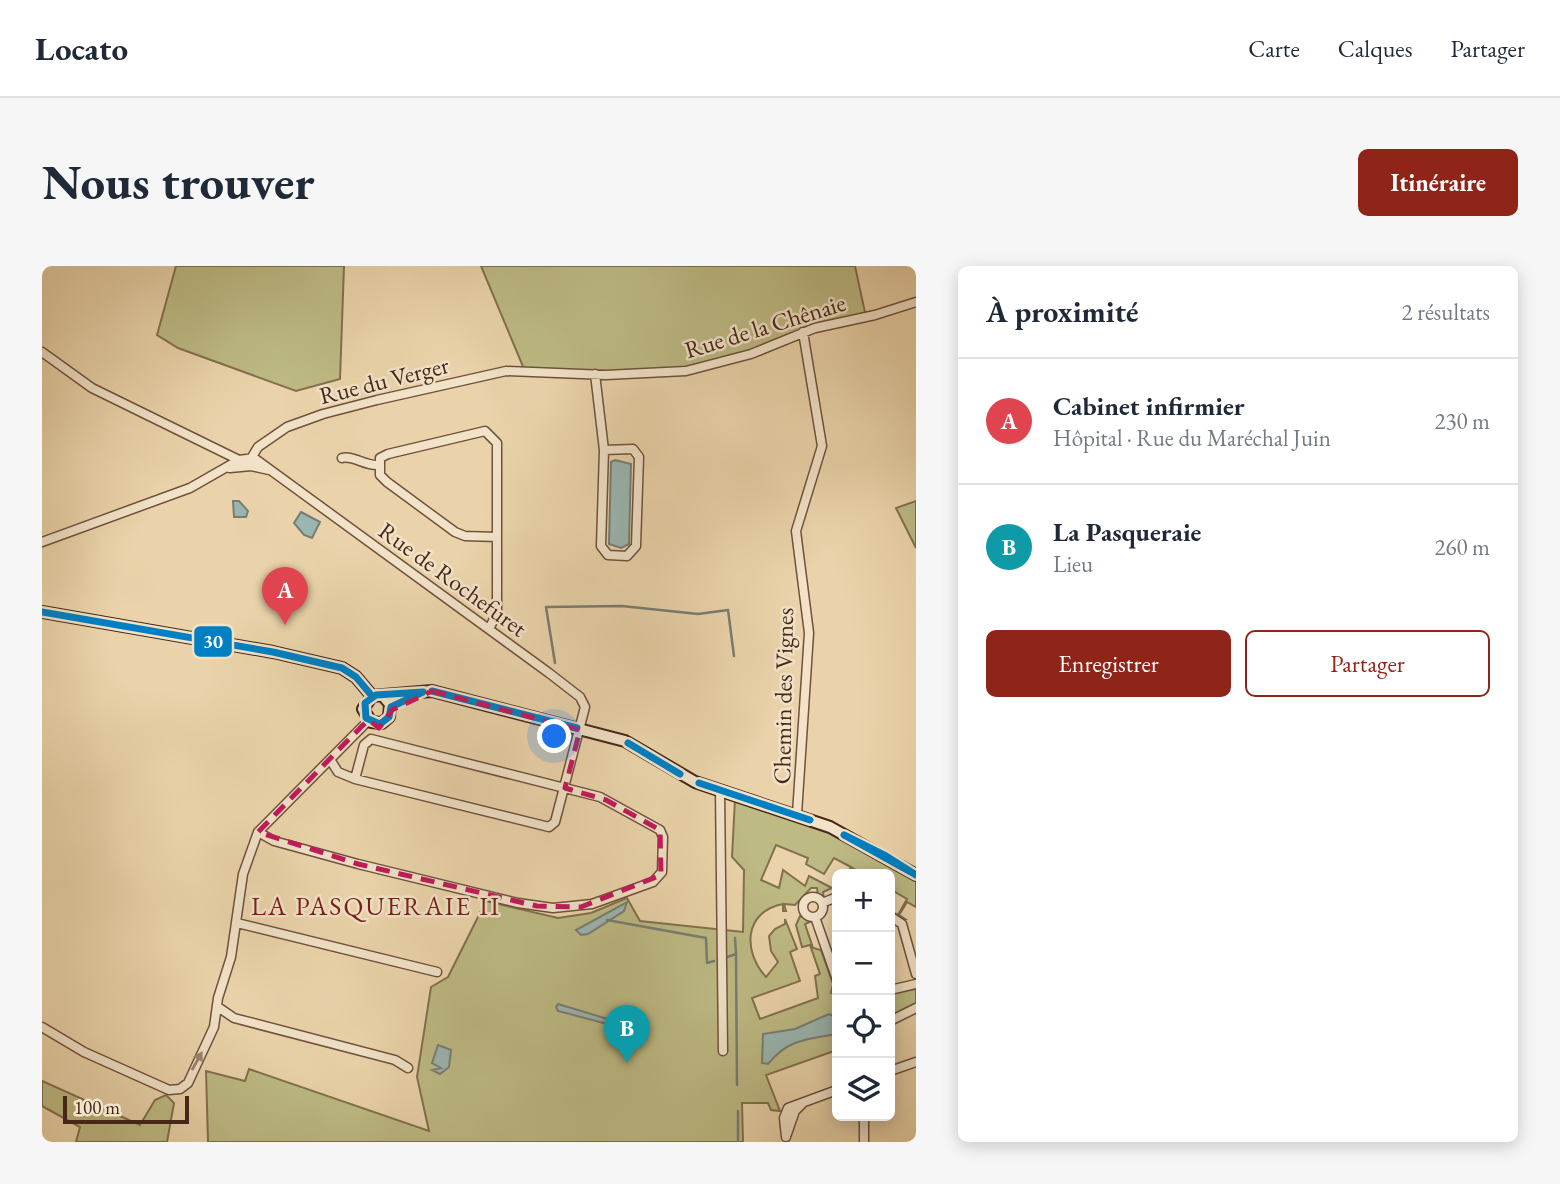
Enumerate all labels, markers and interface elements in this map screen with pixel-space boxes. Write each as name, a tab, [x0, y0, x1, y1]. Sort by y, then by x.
text: Locato	[35, 27, 128, 70]
text: Carte	[1248, 33, 1300, 64]
text: Calques	[1338, 33, 1412, 64]
text: Partager	[1450, 33, 1525, 64]
button: Itinéraire	[1358, 149, 1518, 216]
text: Nous trouver	[42, 150, 315, 214]
street label: Rue de la Chênaie	[681, 287, 849, 365]
text: À proximité	[986, 292, 1138, 331]
text: 2 résultats	[1402, 297, 1490, 327]
street label: Rue du Verger	[316, 349, 452, 411]
text: Cabinet infirmier	[1053, 389, 1245, 423]
text: A	[1001, 406, 1017, 436]
text: 230 m	[1434, 406, 1490, 436]
text: Hôpital · Rue du Maréchal Juin	[1053, 423, 1331, 453]
street label: Rue de Rochefuret	[373, 515, 534, 644]
text: La Pasqueraie	[1053, 515, 1201, 549]
text: B	[1002, 532, 1016, 562]
text: 260 m	[1434, 532, 1490, 562]
text: Lieu	[1053, 549, 1093, 579]
pin: A	[262, 567, 308, 625]
street label: Chemin des Vignes	[766, 607, 800, 785]
line badge: 30	[193, 625, 233, 658]
text: 30	[203, 629, 223, 654]
button: Enregistrer	[986, 630, 1231, 697]
button: Partager	[1245, 630, 1490, 697]
your location	[537, 719, 571, 753]
map controls	[832, 869, 895, 1121]
button: +	[832, 869, 895, 932]
district label: LA PASQUERAIE II	[251, 889, 501, 923]
button: −	[832, 932, 895, 995]
button: locate	[832, 995, 895, 1058]
pin: B	[604, 1005, 650, 1063]
one-way arrow	[191, 1051, 203, 1071]
button: layers	[832, 1058, 895, 1121]
scale bar	[63, 1093, 189, 1125]
text: 100 m	[74, 1095, 120, 1120]

